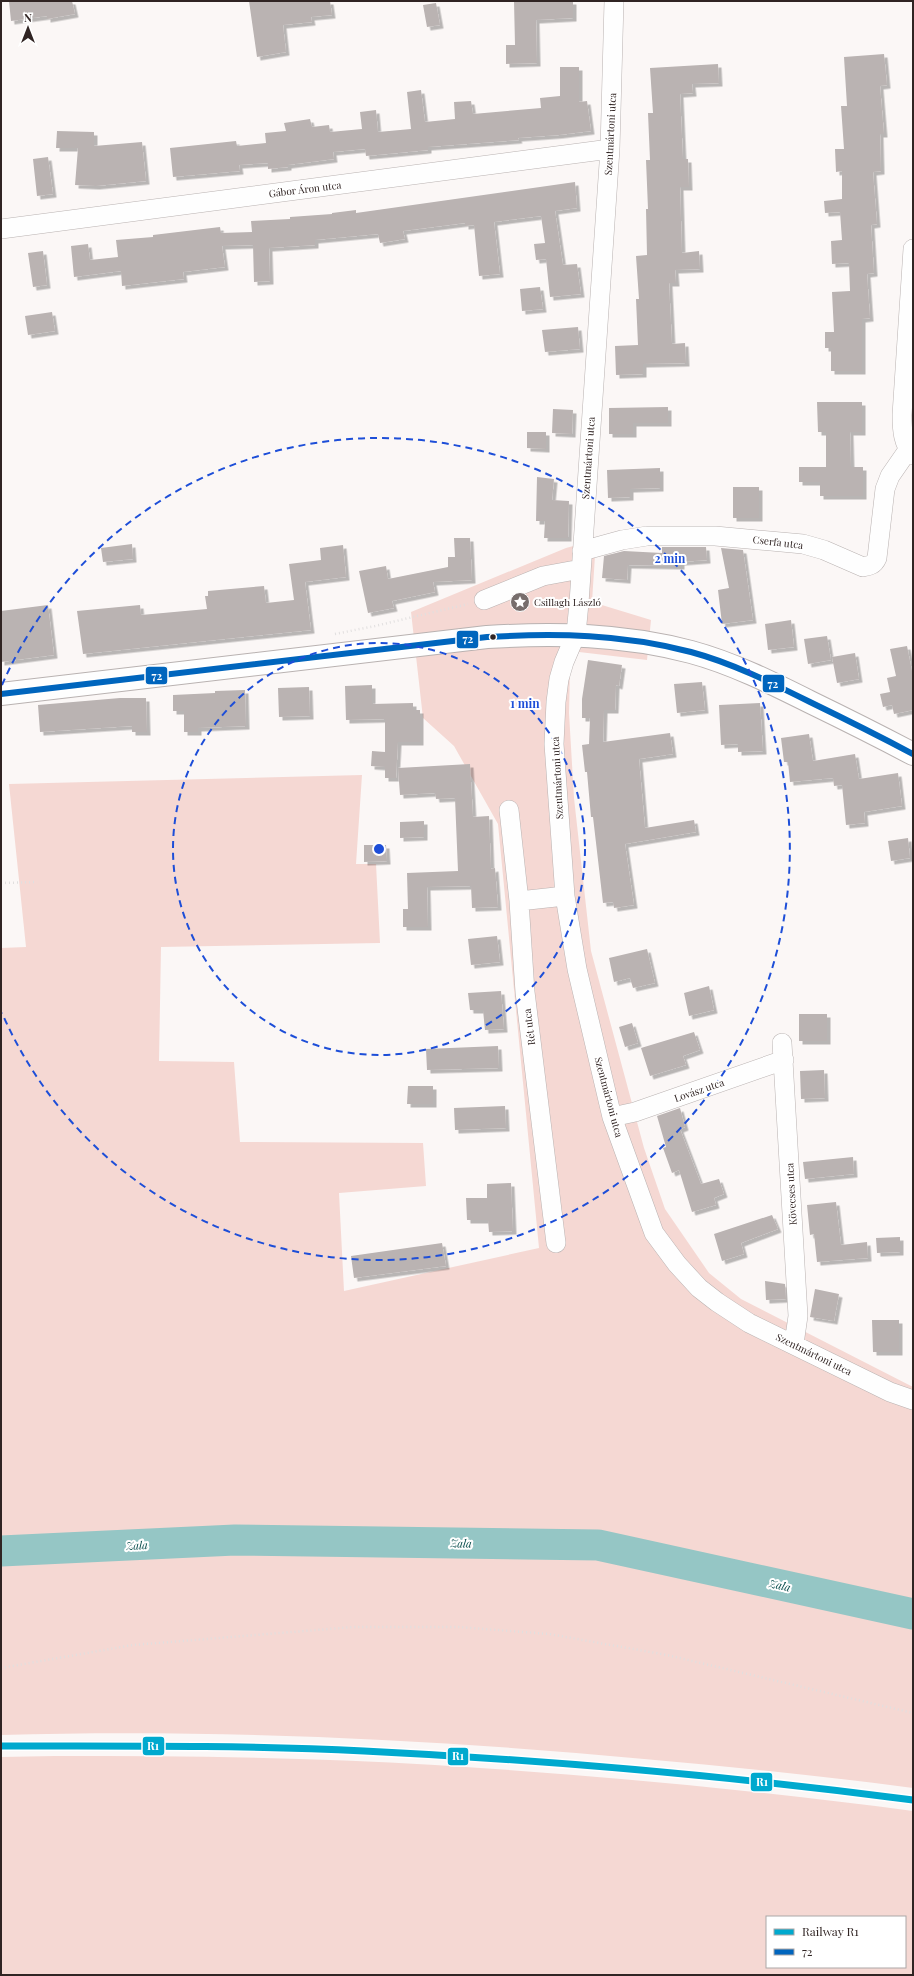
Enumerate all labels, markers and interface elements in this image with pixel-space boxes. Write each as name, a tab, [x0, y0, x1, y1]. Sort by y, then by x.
north arrow	[8, 8, 48, 48]
text: N	[24, 10, 32, 25]
street label: Szentmártoni utca	[601, 92, 619, 176]
street label: Gábor Áron utca	[268, 178, 342, 200]
street label: Szentmártoni utca	[578, 416, 598, 500]
street label: Cserfa utca	[752, 532, 804, 552]
text: 2 min	[655, 550, 686, 566]
place icon: Csillagh László	[509, 591, 531, 613]
place label: Csillagh László	[534, 595, 601, 609]
line badge: 72	[456, 630, 479, 649]
text: 72	[463, 631, 474, 646]
unlabelled marker	[488, 632, 498, 642]
line badge: 72	[145, 666, 168, 685]
text: 72	[152, 668, 163, 683]
line badge: 72	[762, 674, 785, 693]
text: 72	[768, 676, 779, 691]
text: 1 min	[510, 695, 540, 711]
street label: Szentmártoni utca	[548, 736, 566, 820]
centre of rings	[372, 842, 386, 856]
street label: Rét utca	[520, 1008, 538, 1046]
street label: Szentmártoni utca	[592, 1055, 626, 1139]
street label: Lovász utca	[672, 1075, 726, 1105]
street label: Kövecses utca	[782, 1162, 800, 1226]
street label: Szentmártoni utca	[774, 1330, 854, 1378]
water label: Zala	[449, 1535, 472, 1551]
water label: Zala	[125, 1537, 148, 1553]
water label: Zala	[767, 1575, 792, 1595]
line badge: R1	[142, 1736, 165, 1756]
text: R1	[147, 1738, 159, 1753]
line badge: R1	[447, 1747, 469, 1766]
text: R1	[452, 1748, 464, 1763]
line badge: R1	[750, 1772, 773, 1792]
text: R1	[756, 1774, 768, 1789]
legend	[766, 1916, 906, 1968]
text: Railway R1	[802, 1923, 859, 1939]
text: 72	[802, 1943, 813, 1959]

